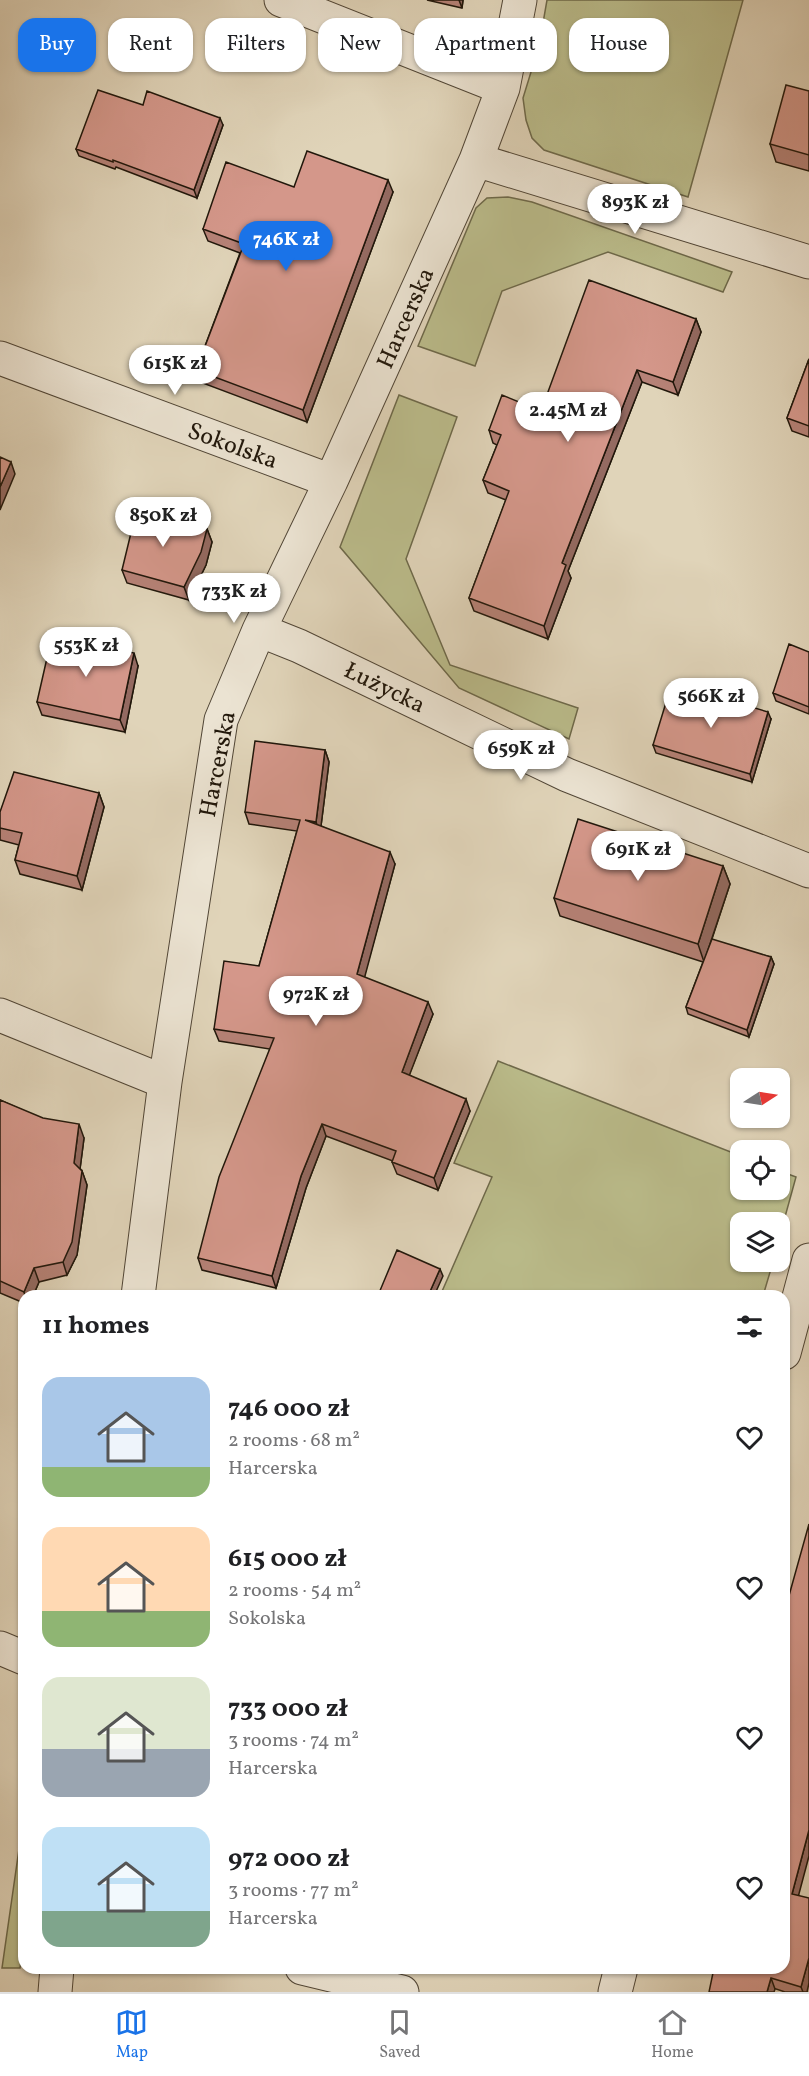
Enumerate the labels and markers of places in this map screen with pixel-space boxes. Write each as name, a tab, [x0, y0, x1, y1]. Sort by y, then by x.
pin: 893K zł	[580, 184, 690, 235]
pin: 746K zł	[231, 221, 341, 272]
pin: 615K zł	[120, 345, 230, 396]
pin: 2.45M zł	[506, 392, 630, 443]
pin: 850K zł	[108, 497, 218, 548]
pin: 733K zł	[179, 573, 289, 624]
pin: 553K zł	[31, 627, 141, 678]
pin: 566K zł	[656, 678, 766, 729]
pin: 659K zł	[466, 730, 576, 781]
pin: 691K zł	[583, 831, 693, 882]
pin: 972K zł	[261, 976, 371, 1027]

